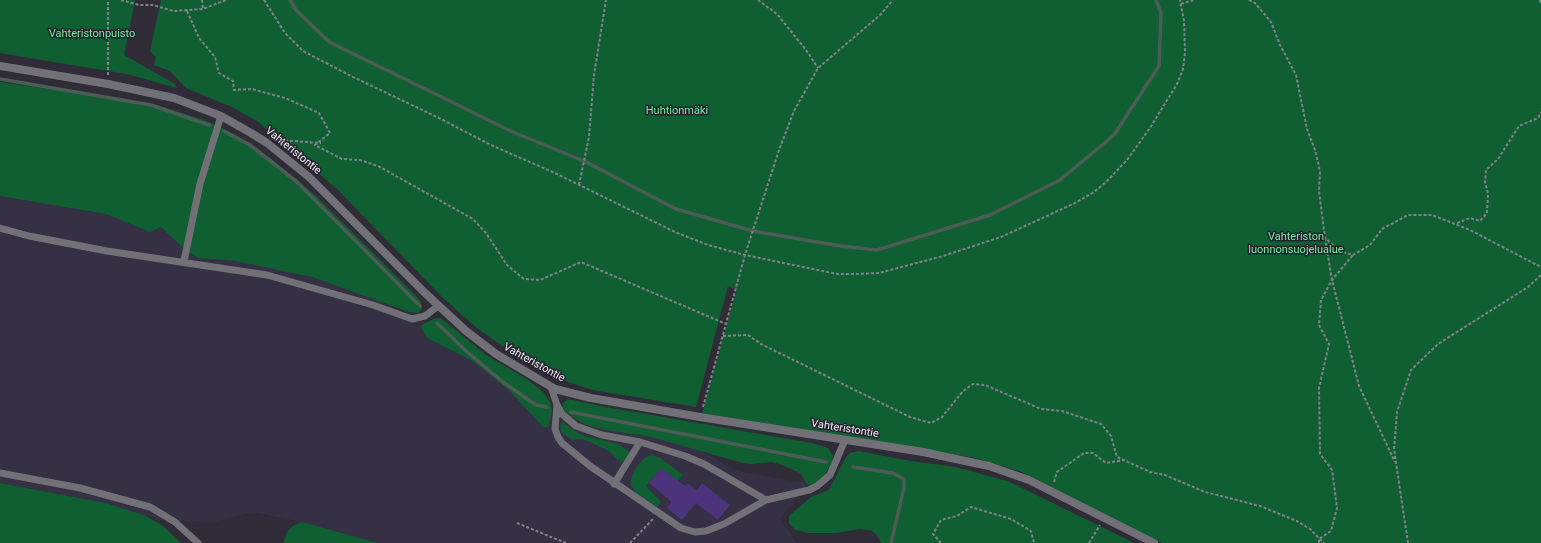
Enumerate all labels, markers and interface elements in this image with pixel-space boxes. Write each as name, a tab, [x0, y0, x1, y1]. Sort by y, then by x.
park label: Vahteristonpuisto	[49, 27, 135, 41]
park label: Huhtionmäki	[646, 104, 708, 118]
street label: Vahteristontie	[262, 124, 324, 178]
park label: Vahteriston luonnonsuojelualue	[1248, 230, 1344, 256]
street label: Vahteristontie	[501, 341, 567, 385]
street label: Vahteristontie	[810, 417, 880, 441]

